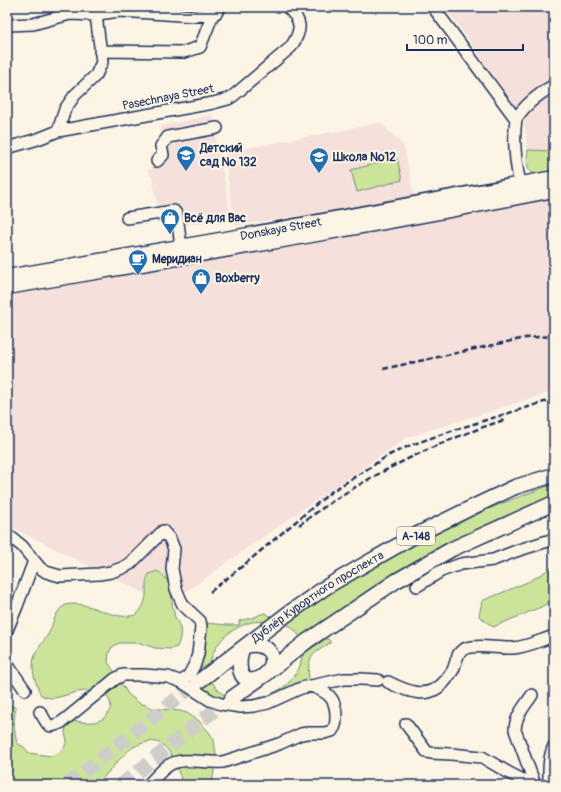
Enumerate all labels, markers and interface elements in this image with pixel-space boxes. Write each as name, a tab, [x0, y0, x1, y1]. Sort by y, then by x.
scale bar	[407, 26, 523, 52]
text: 100 m	[413, 33, 448, 48]
street label: Pasechnaya Street	[121, 81, 215, 114]
place label: Детский сад № 132	[199, 141, 257, 170]
school or university icon: Детский сад № 132	[175, 144, 197, 172]
school or university icon: Школа №12	[308, 146, 330, 174]
place label: Школа №12	[332, 150, 396, 165]
shop icon: Всё для Вас	[159, 207, 181, 235]
place label: Всё для Вас	[184, 211, 246, 226]
street label: Donskaya Street	[239, 214, 323, 244]
cafe icon: Меридиан	[127, 248, 149, 276]
place label: Меридиан	[152, 252, 202, 267]
shop icon: Boxberry	[190, 267, 212, 295]
place label: Boxberry	[215, 271, 260, 286]
road number: А-148	[397, 527, 435, 545]
street label: Дублёр Курортного проспекта	[248, 548, 387, 647]

